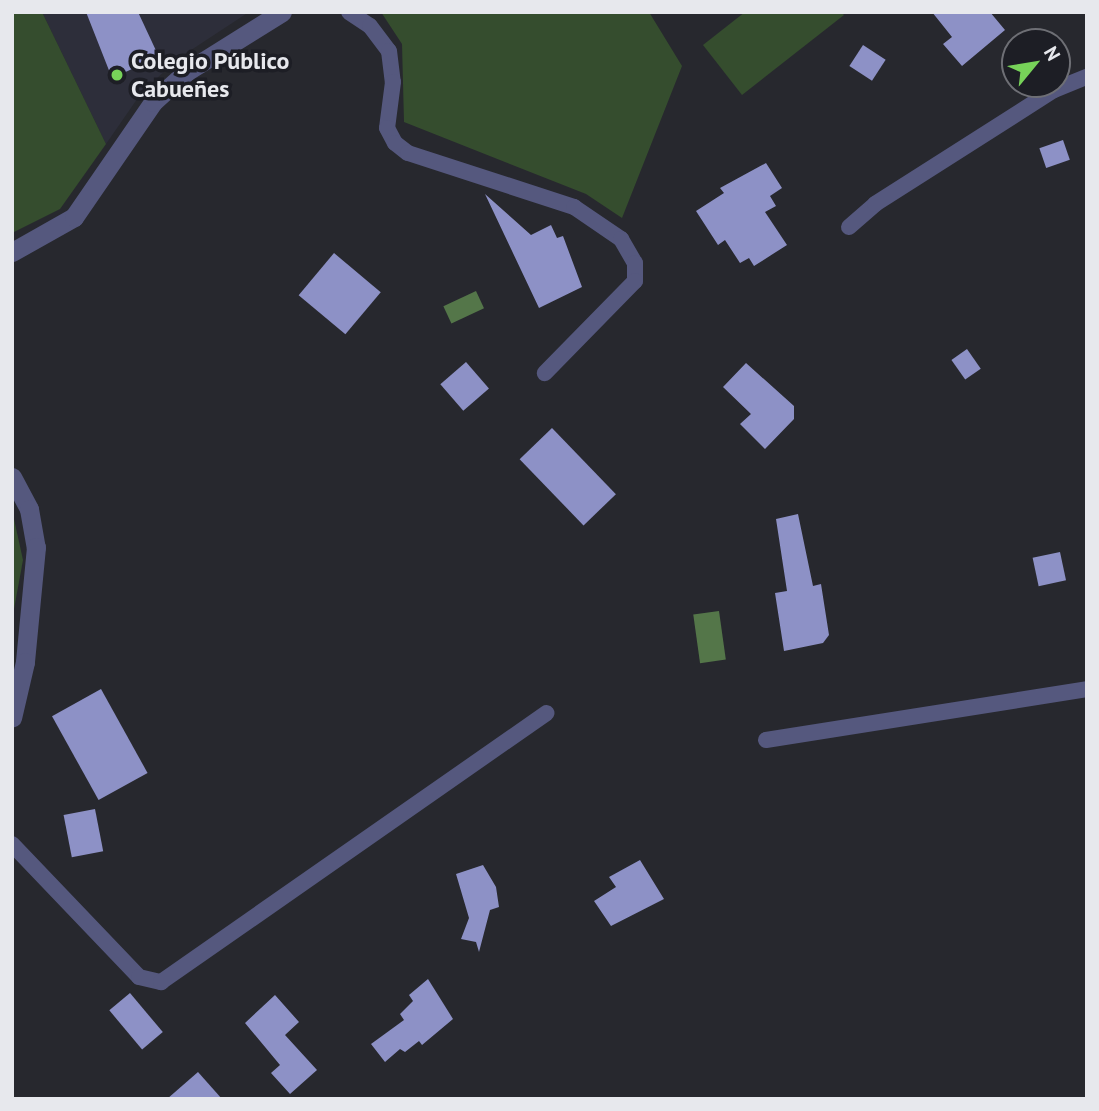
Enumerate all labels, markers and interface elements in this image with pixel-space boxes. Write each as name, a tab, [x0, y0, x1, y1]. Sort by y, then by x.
north arrow	[1001, 28, 1071, 98]
text: N	[1039, 42, 1066, 65]
place label: Colegio Público Cabueñes	[131, 47, 289, 103]
marker: Colegio Público Cabueñes	[109, 67, 125, 83]

